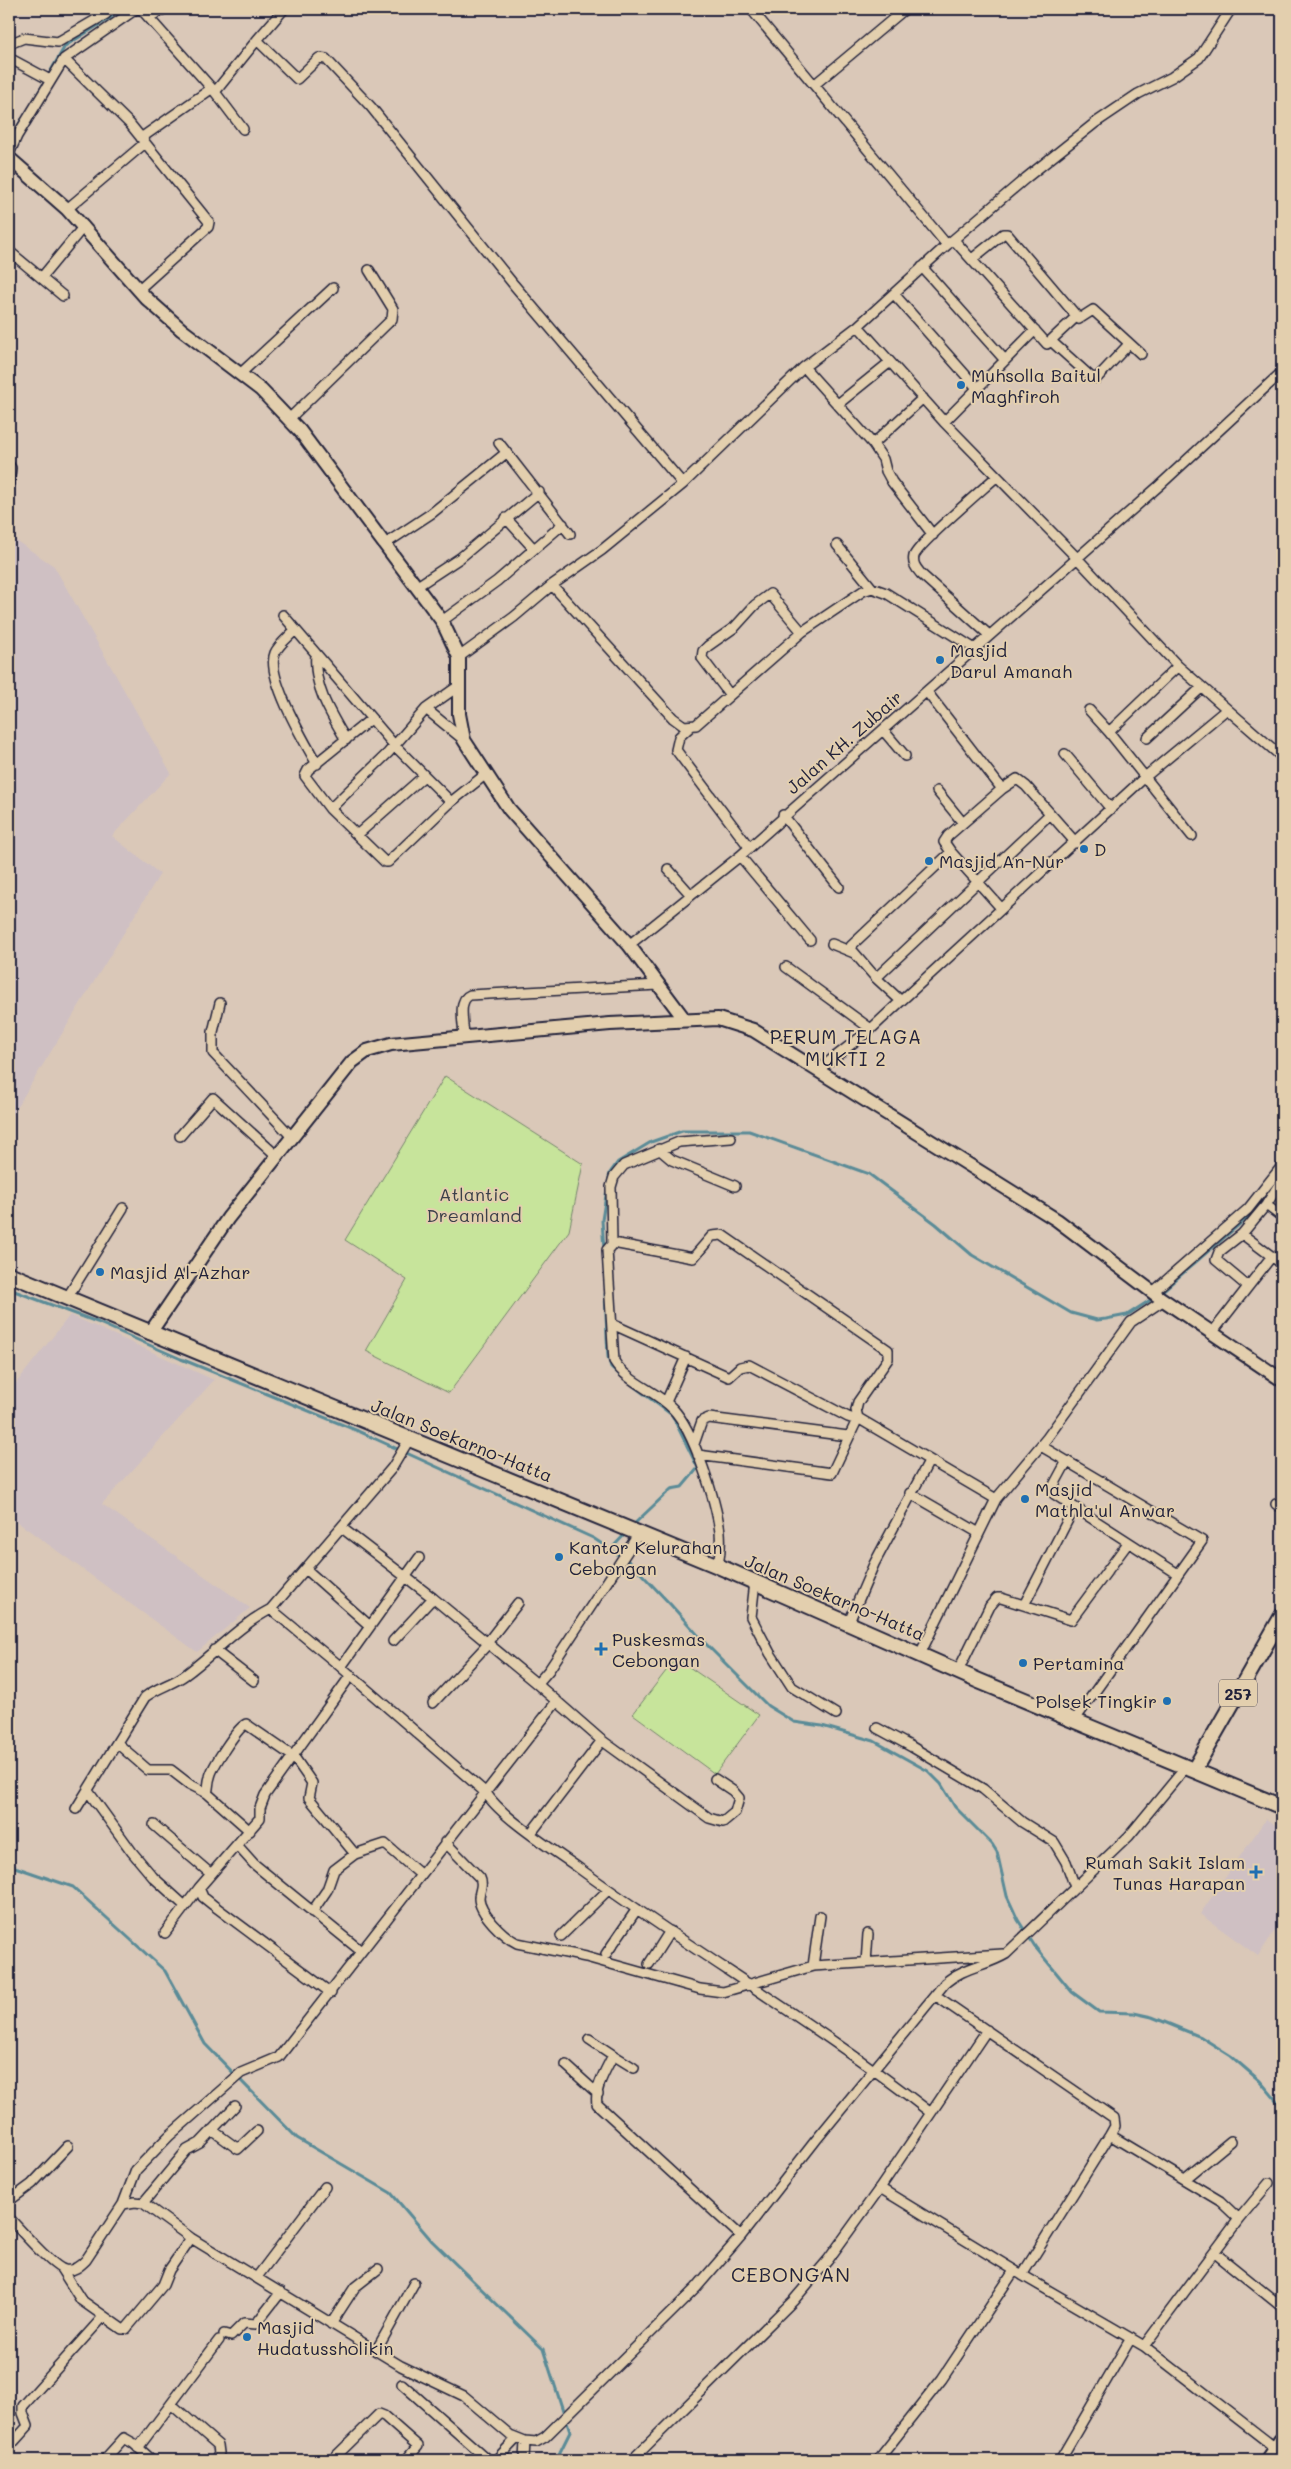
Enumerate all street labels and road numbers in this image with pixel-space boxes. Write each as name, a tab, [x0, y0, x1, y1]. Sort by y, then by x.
street label: Jalan KH. Zubair	[781, 685, 907, 799]
street label: Jalan Soekarno-Hatta	[368, 1393, 556, 1487]
street label: Jalan Soekarno-Hatta	[741, 1548, 929, 1646]
road number: 257	[1219, 1680, 1257, 1706]

